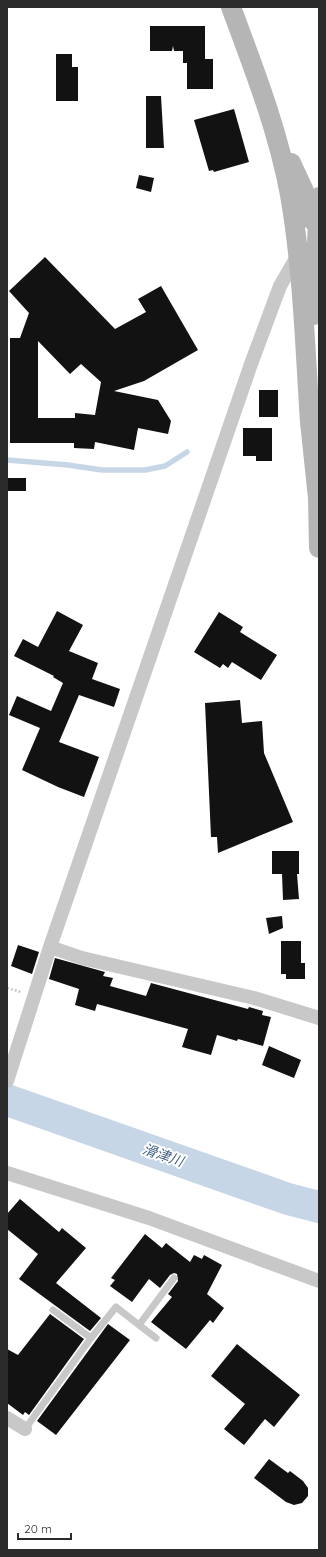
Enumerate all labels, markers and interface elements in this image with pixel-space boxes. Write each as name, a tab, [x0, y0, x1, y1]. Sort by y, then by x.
water label: 滑津川	[140, 1140, 188, 1171]
scale bar	[18, 1515, 71, 1541]
text: 20 m	[24, 1521, 52, 1536]

